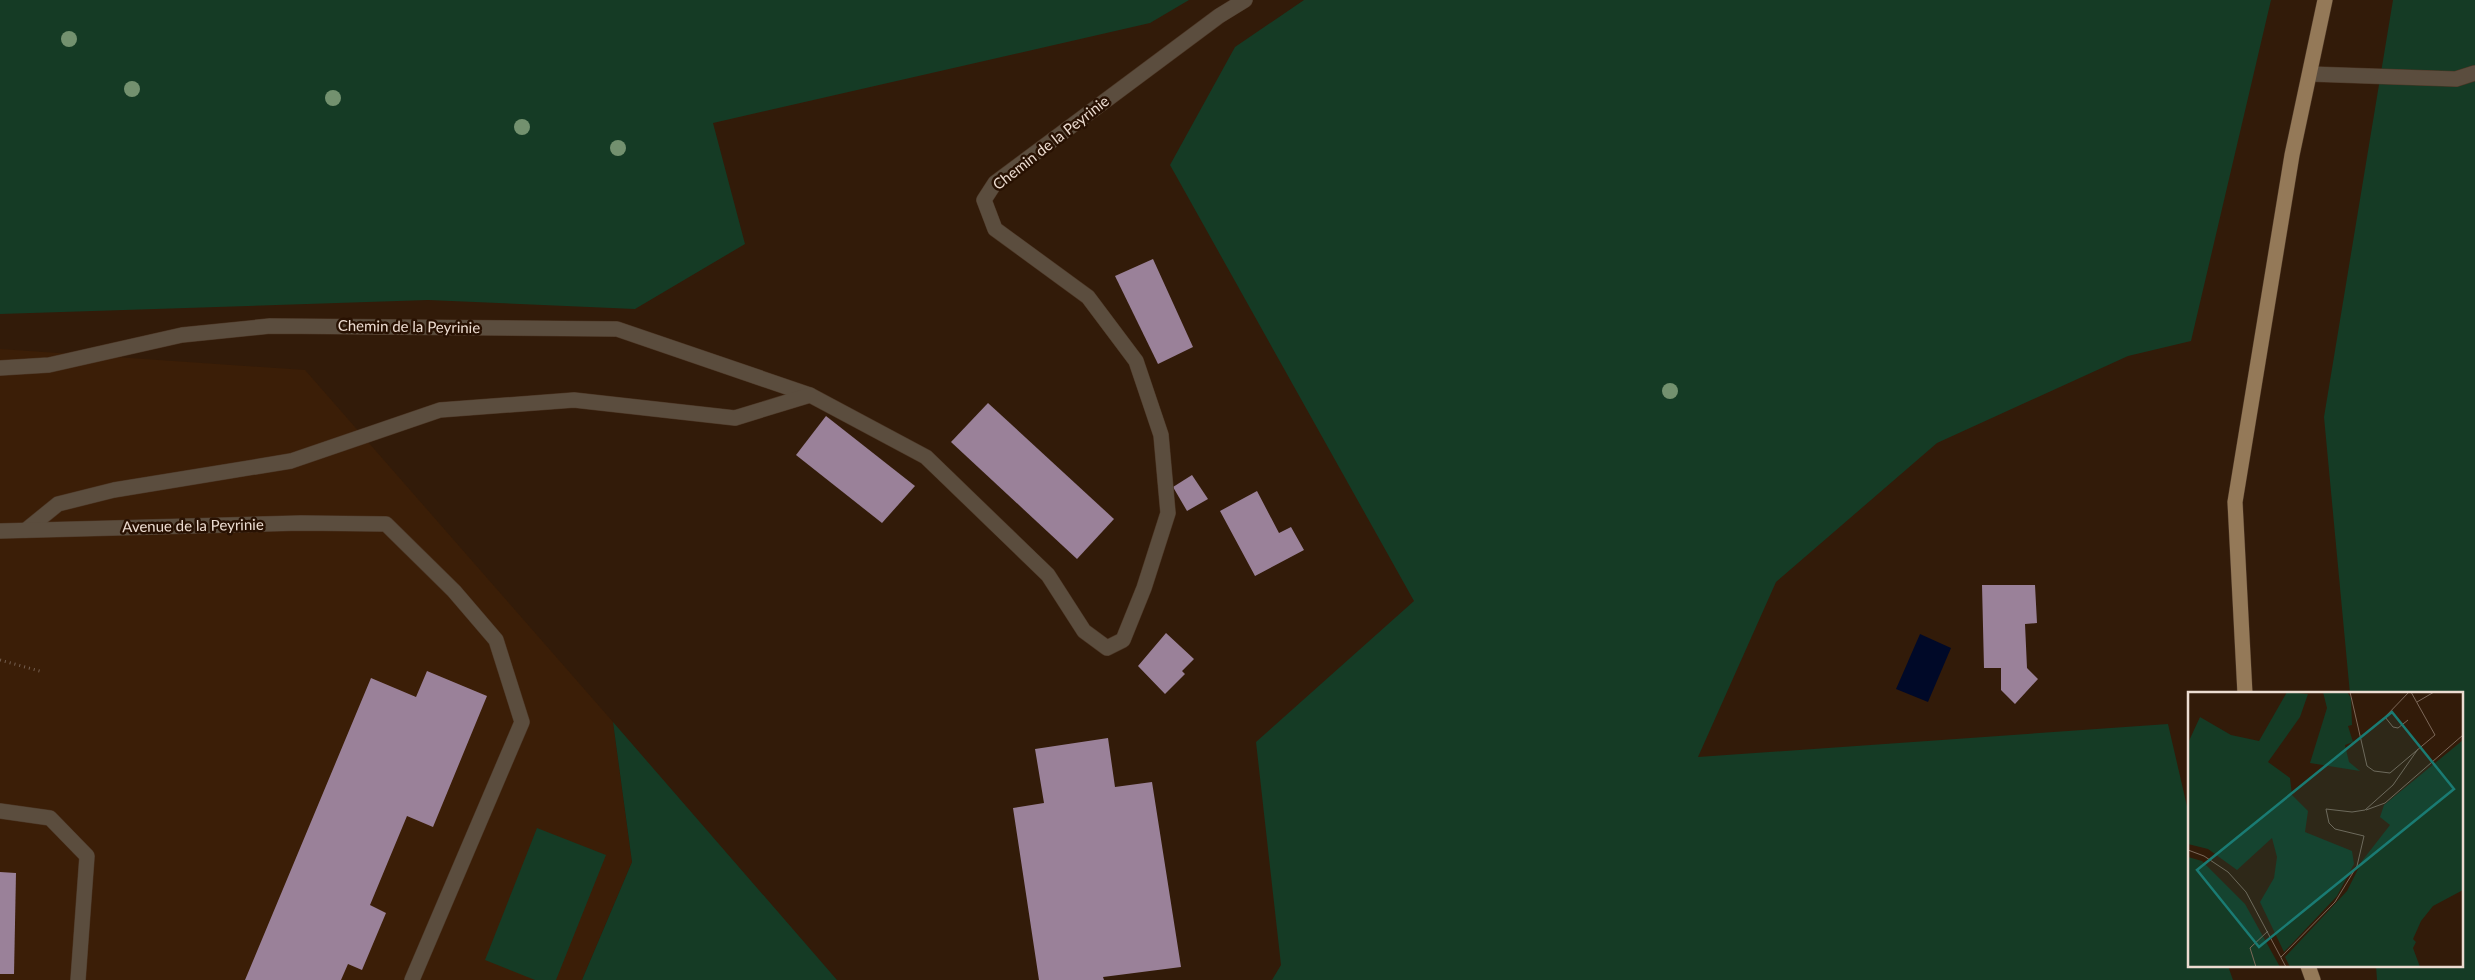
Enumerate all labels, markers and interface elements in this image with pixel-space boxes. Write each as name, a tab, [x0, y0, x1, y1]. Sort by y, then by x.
street label: Chemin de la Peyrinie	[989, 91, 1112, 193]
street label: Chemin de la Peyrinie	[338, 316, 480, 336]
street label: Avenue de la Peyrinie	[122, 515, 264, 535]
inset map	[2188, 692, 2462, 968]

